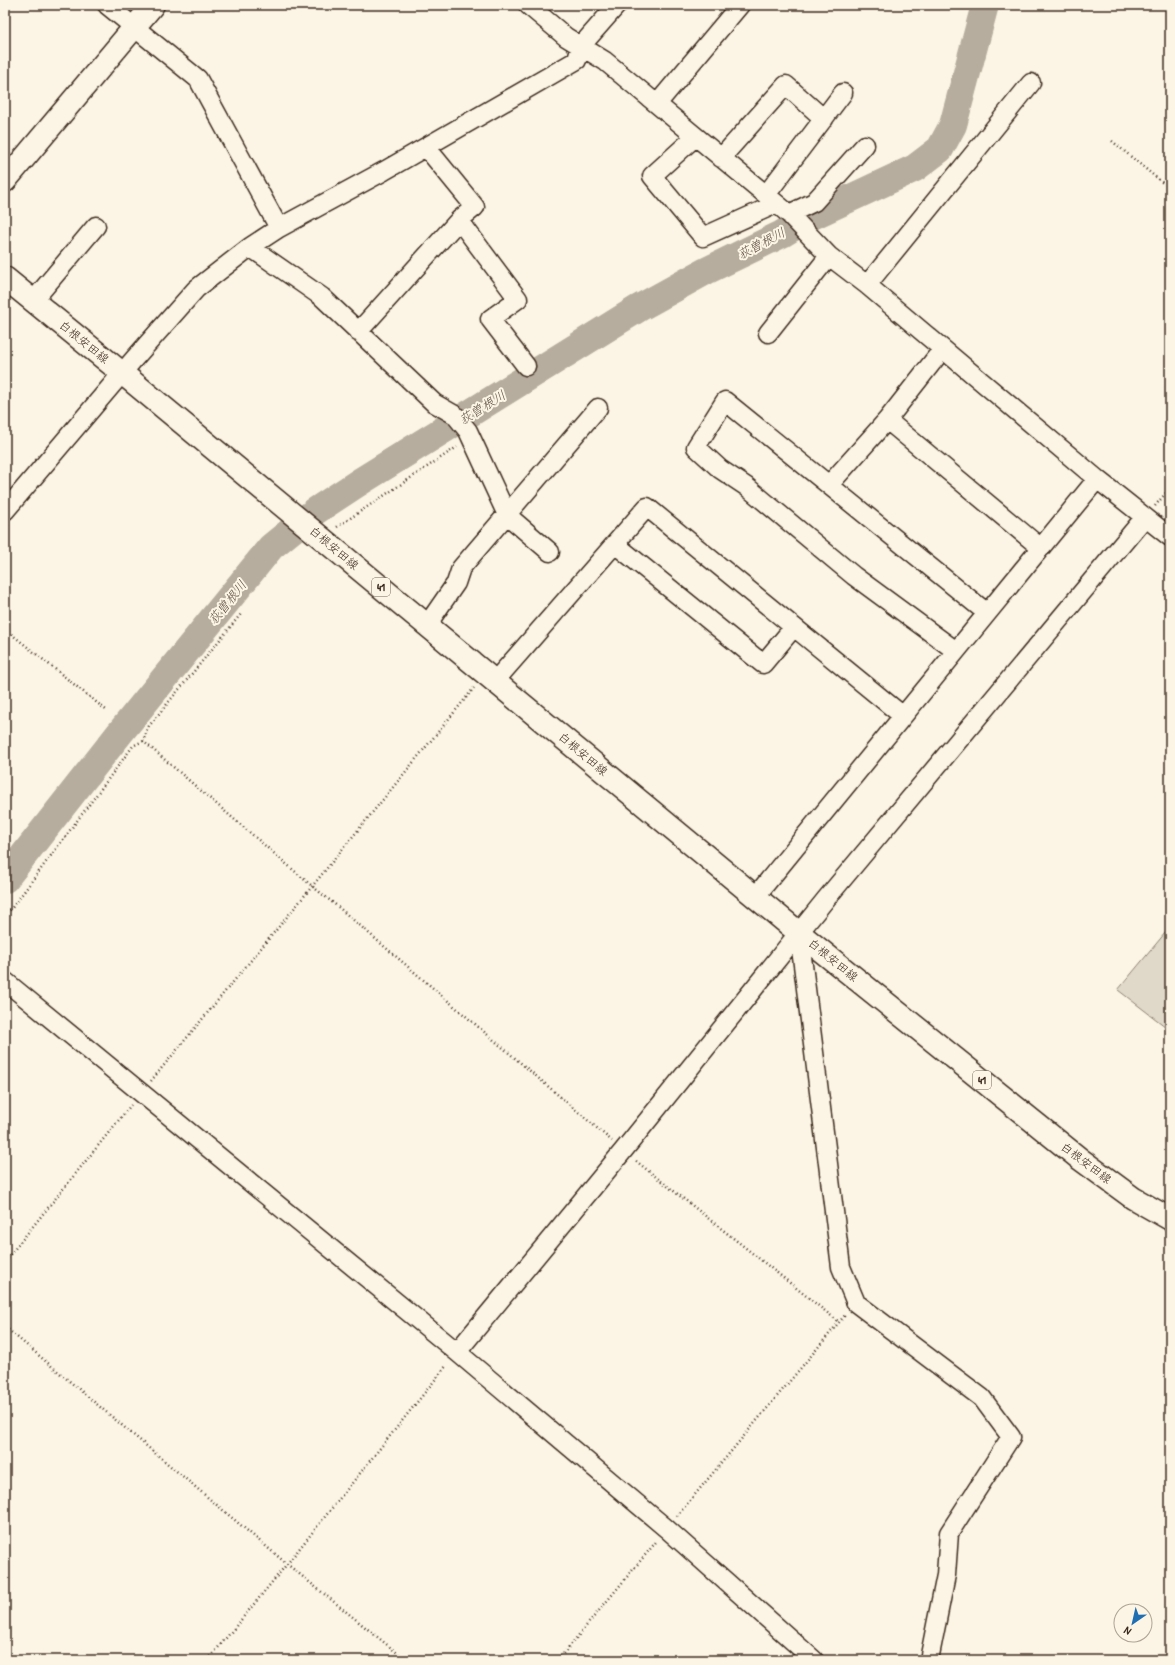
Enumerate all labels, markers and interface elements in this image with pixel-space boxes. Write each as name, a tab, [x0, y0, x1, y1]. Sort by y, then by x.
water label: 荻曽根川	[734, 223, 788, 263]
street label: 白根安田線	[56, 316, 113, 367]
water label: 荻曽根川	[455, 386, 509, 428]
street label: 白根安田線	[306, 522, 363, 573]
water label: 荻曽根川	[204, 576, 250, 628]
road number: 41	[372, 578, 390, 596]
street label: 白根安田線	[555, 728, 612, 779]
street label: 白根安田線	[805, 934, 862, 985]
road number: 41	[973, 1071, 991, 1089]
street label: 白根安田線	[1057, 1138, 1115, 1187]
north arrow	[1113, 1603, 1153, 1643]
text: N	[1121, 1624, 1134, 1639]

